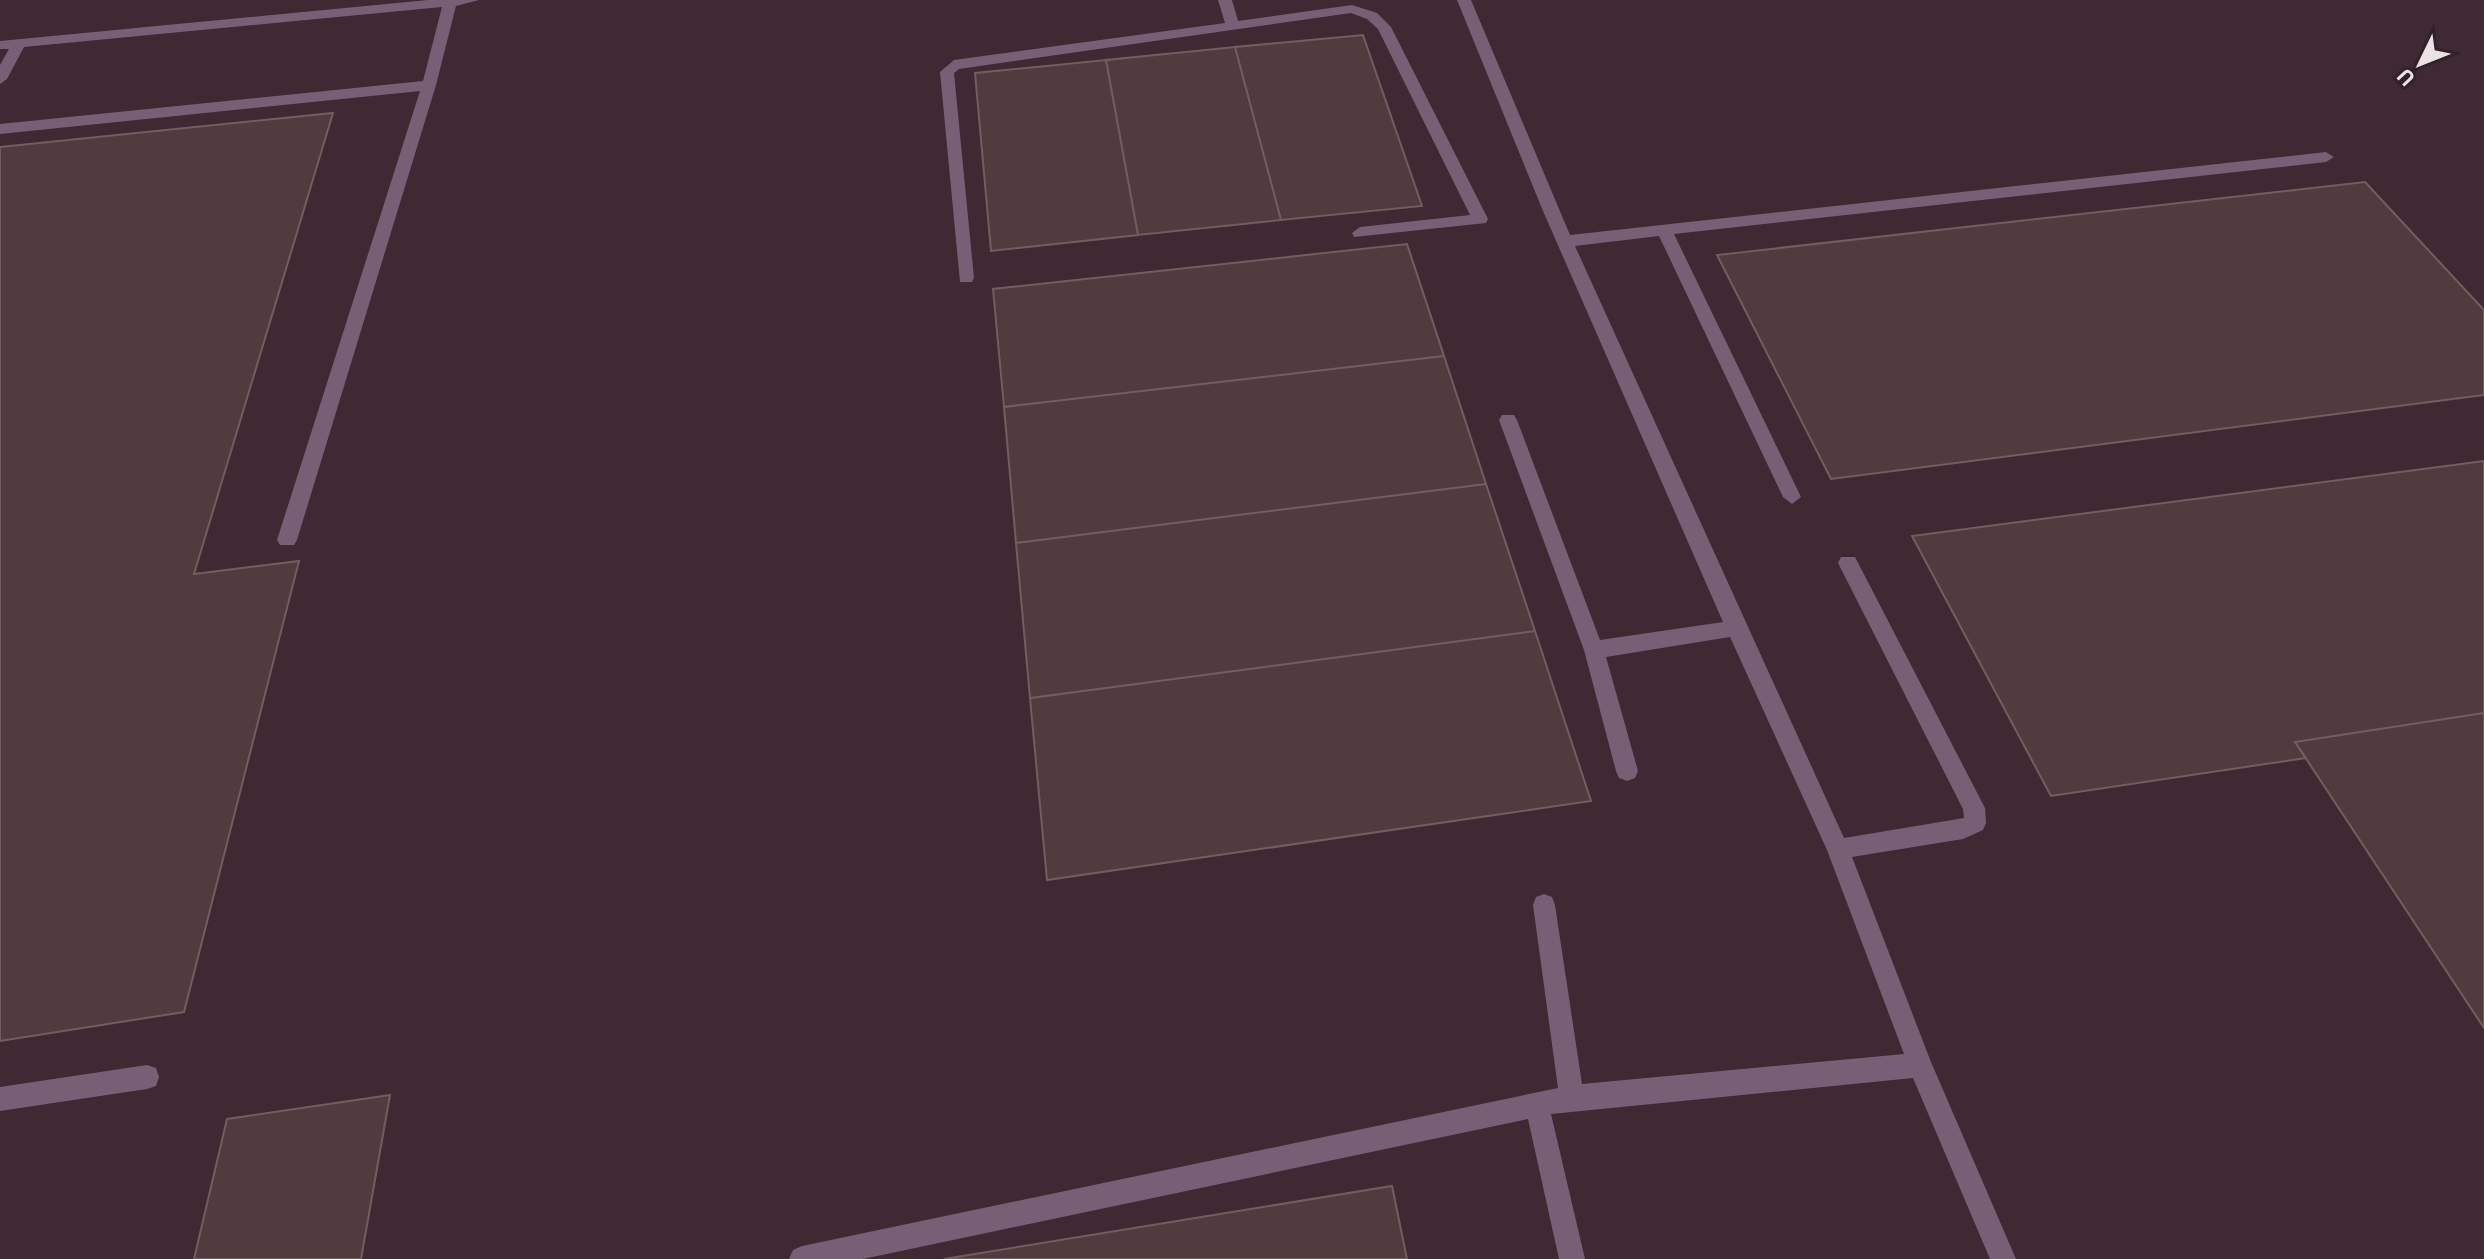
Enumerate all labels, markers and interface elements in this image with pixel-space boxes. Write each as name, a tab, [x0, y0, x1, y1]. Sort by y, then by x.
north arrow	[2380, 24, 2460, 104]
text: U	[2388, 61, 2423, 94]

